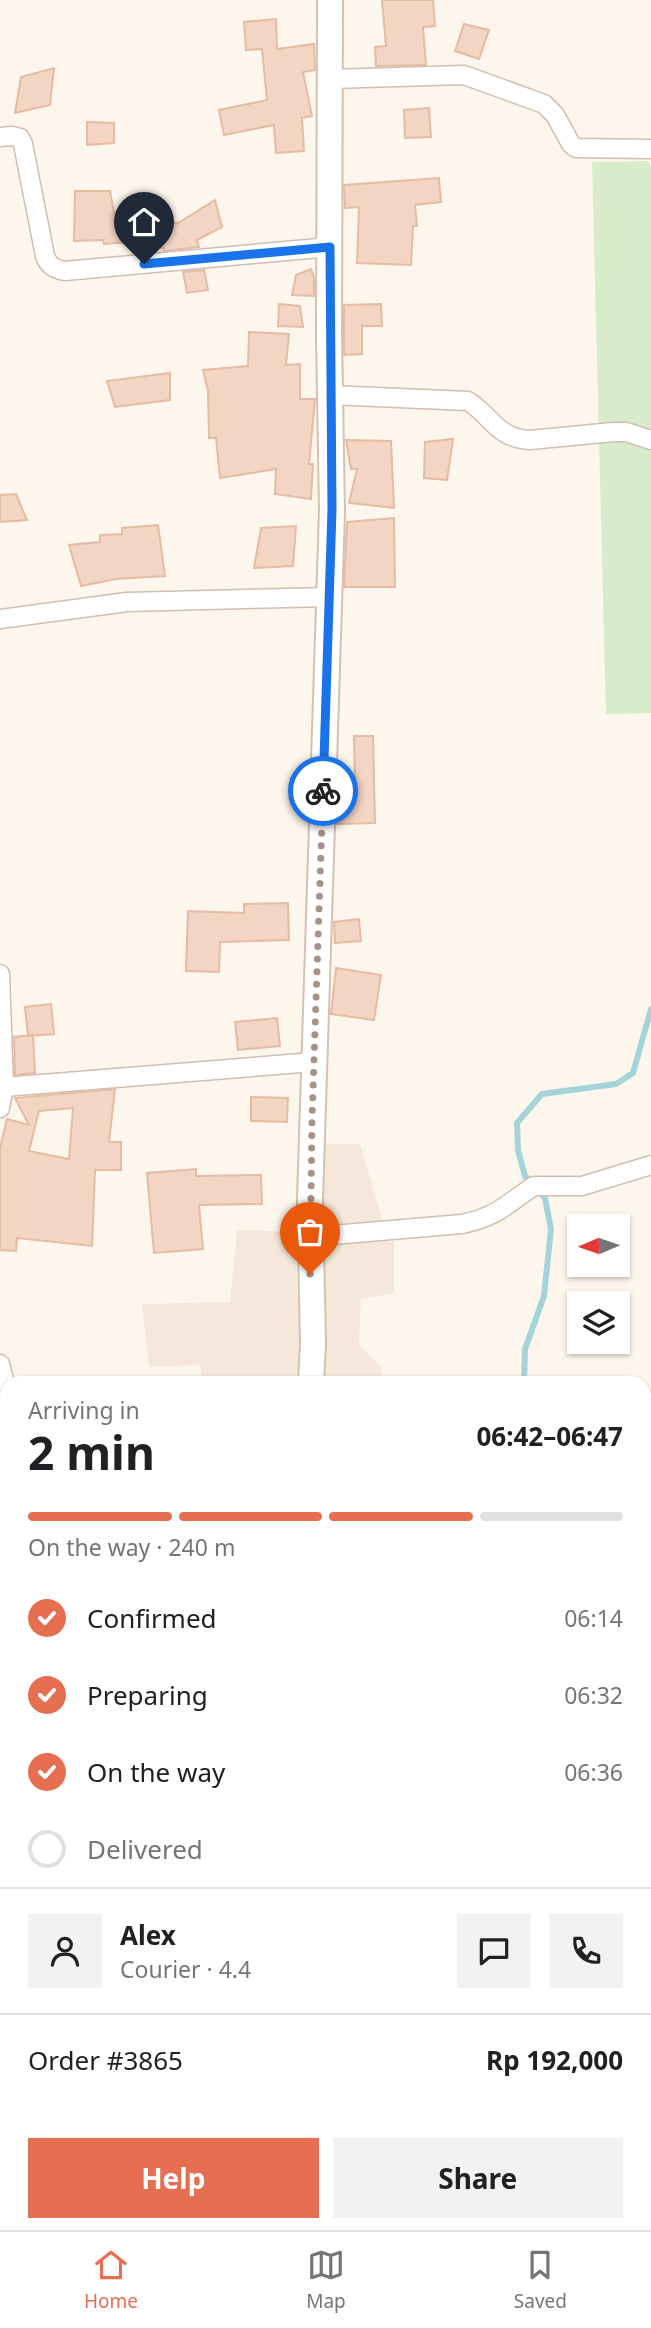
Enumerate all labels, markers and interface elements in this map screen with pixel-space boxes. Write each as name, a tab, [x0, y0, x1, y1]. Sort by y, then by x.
pin	[114, 192, 174, 264]
icon: home	[125, 203, 163, 241]
courier	[288, 756, 358, 826]
icon: bike	[304, 772, 342, 810]
pin	[280, 1202, 340, 1274]
icon: bag	[291, 1213, 329, 1251]
north arrow	[567, 1214, 630, 1278]
map controls	[567, 1214, 630, 1354]
button: layers	[567, 1291, 630, 1354]
text: Arriving in	[28, 1394, 140, 1426]
text: 06:42–06:47	[476, 1418, 623, 1454]
text: 2 min	[28, 1421, 155, 1483]
text: On the way · 240 m	[28, 1531, 235, 1563]
icon: check	[28, 1599, 66, 1637]
text: Confirmed	[87, 1600, 217, 1636]
text: 06:14	[564, 1602, 623, 1634]
icon: check	[28, 1676, 66, 1714]
text: Preparing	[87, 1677, 208, 1713]
text: 06:32	[564, 1679, 623, 1711]
icon: check	[28, 1753, 66, 1791]
text: On the way	[87, 1754, 225, 1790]
text: 06:36	[564, 1756, 623, 1788]
text: Delivered	[87, 1831, 203, 1867]
button: person	[28, 1914, 102, 1988]
button: chat	[457, 1914, 531, 1988]
button: phone	[549, 1914, 623, 1988]
text: Alex	[120, 1917, 176, 1953]
text: Courier · 4.4	[120, 1953, 251, 1985]
text: Order #3865	[28, 2042, 183, 2078]
text: Rp 192,000	[486, 2042, 623, 2078]
button: Help	[28, 2138, 319, 2218]
button: Share	[333, 2138, 623, 2218]
tab: Home	[84, 2246, 138, 2314]
tab: Map	[306, 2246, 346, 2314]
tab: Saved	[514, 2246, 567, 2314]

